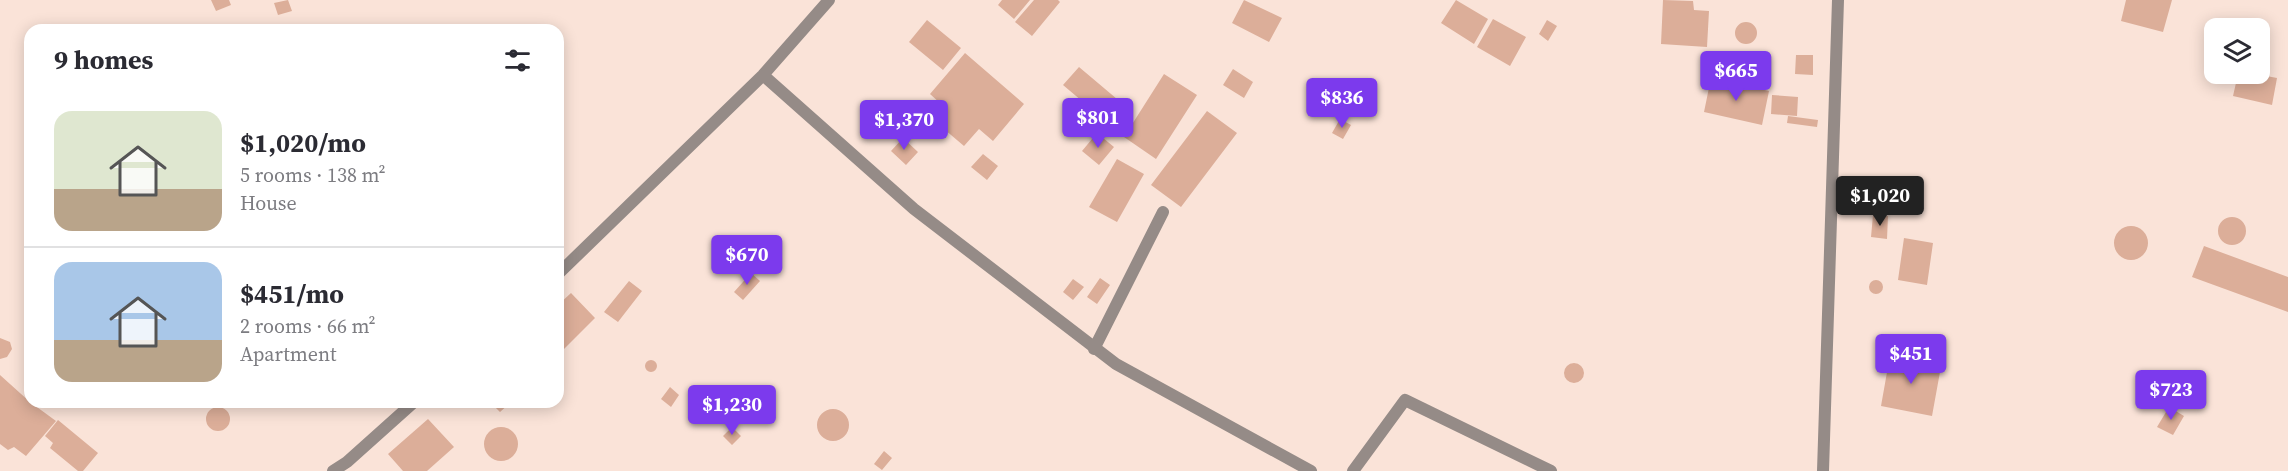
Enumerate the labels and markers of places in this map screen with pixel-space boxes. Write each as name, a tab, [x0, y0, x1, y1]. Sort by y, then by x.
pin: $665	[1700, 51, 1772, 102]
pin: $836	[1306, 78, 1378, 129]
pin: $801	[1062, 98, 1134, 149]
pin: $1,370	[855, 100, 953, 151]
pin: $1,020	[1831, 176, 1929, 227]
pin: $670	[711, 235, 783, 286]
pin: $451	[1875, 334, 1947, 385]
pin: $723	[2135, 370, 2207, 421]
pin: $1,230	[683, 385, 781, 436]

